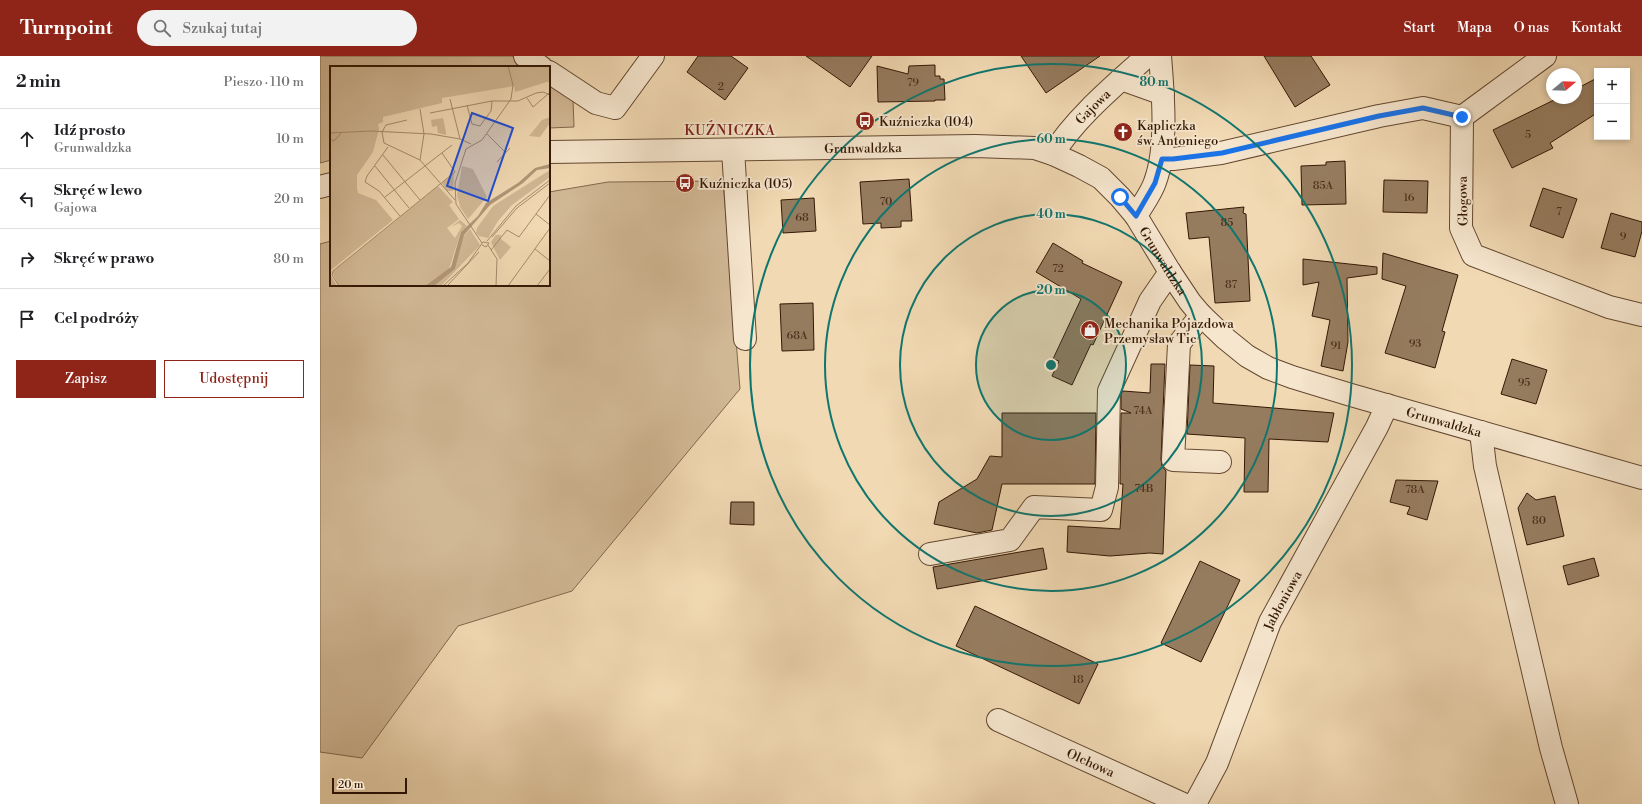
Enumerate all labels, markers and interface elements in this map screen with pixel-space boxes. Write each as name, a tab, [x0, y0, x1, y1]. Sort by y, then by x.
search box	[137, 10, 417, 46]
text: Turnpoint	[20, 16, 113, 40]
icon: search	[151, 17, 173, 39]
text: Szukaj tutaj	[183, 19, 263, 38]
text: Start	[1403, 19, 1435, 37]
text: Mapa	[1457, 19, 1492, 37]
text: O nas	[1514, 19, 1549, 37]
text: Kontakt	[1571, 19, 1622, 37]
inset map	[330, 66, 550, 286]
north arrow	[1546, 68, 1582, 104]
map controls	[1594, 68, 1630, 140]
button: +	[1594, 68, 1630, 104]
text: 2 min	[16, 71, 61, 93]
text: Pieszo · 110 m	[224, 74, 304, 90]
text: 80 m	[1139, 75, 1169, 90]
house number: 79	[907, 76, 919, 90]
house number: 2	[718, 80, 724, 94]
street label: Gajowa	[1072, 86, 1114, 128]
button: −	[1594, 104, 1630, 140]
route end	[1453, 108, 1471, 126]
bus stop icon: Kuźniczka (104)	[854, 110, 876, 132]
place label: Kuźniczka (104)	[879, 114, 973, 130]
place label: Kapliczka św. Antoniego	[1137, 118, 1218, 149]
district label: KUŹNICZKA	[684, 120, 776, 140]
text: Idź prosto	[54, 121, 126, 140]
church icon: Kapliczka św. Antoniego	[1112, 121, 1134, 143]
icon: ahead	[16, 128, 38, 150]
house number: 5	[1525, 128, 1531, 142]
text: 10 m	[276, 131, 304, 147]
text: 60 m	[1036, 132, 1066, 147]
text: Grunwaldzka	[54, 140, 132, 156]
street label: Grunwaldzka	[824, 140, 902, 157]
bus stop icon: Kuźniczka (105)	[674, 172, 696, 194]
street label: Głogowa	[1455, 175, 1471, 226]
place label: Kuźniczka (105)	[699, 176, 793, 192]
house number: 85A	[1313, 179, 1334, 193]
text: Skręć w lewo	[54, 181, 142, 200]
icon: left	[16, 188, 38, 210]
route start	[1111, 188, 1129, 206]
text: 20 m	[274, 191, 304, 207]
house number: 16	[1403, 191, 1415, 205]
house number: 70	[880, 195, 892, 209]
text: Gajowa	[54, 200, 97, 216]
house number: 7	[1556, 205, 1562, 219]
text: 40 m	[1036, 207, 1066, 222]
house number: 68	[795, 211, 809, 225]
house number: 85	[1221, 216, 1233, 230]
street label: Grunwaldzka	[1135, 224, 1190, 299]
house number: 9	[1620, 230, 1627, 244]
icon: right	[16, 248, 38, 270]
text: Skręć w prawo	[54, 249, 154, 268]
text: 80 m	[273, 251, 304, 267]
house number: 72	[1052, 262, 1064, 276]
house number: 87	[1225, 278, 1238, 292]
text: 20 m	[1036, 283, 1066, 298]
icon: arrive	[16, 308, 38, 330]
text: Cel podróży	[54, 309, 139, 328]
place label: Mechanika Pojazdowa Przemysław Tic	[1104, 316, 1234, 347]
shop icon: Mechanika Pojazdowa Przemysław Tic	[1079, 319, 1101, 341]
house number: 68A	[787, 329, 808, 343]
house number: 93	[1409, 337, 1421, 351]
house number: 91	[1330, 339, 1342, 353]
centre of rings	[1044, 358, 1058, 372]
button: Zapisz	[16, 360, 156, 398]
button: Udostępnij	[164, 360, 304, 398]
house number: 95	[1518, 376, 1530, 390]
house number: 74A	[1133, 404, 1153, 418]
street label: Grunwaldzka	[1404, 404, 1484, 441]
house number: 74B	[1134, 482, 1154, 496]
house number: 78A	[1405, 483, 1425, 497]
house number: 80	[1532, 514, 1546, 528]
street label: Jabłoniowa	[1260, 568, 1306, 633]
house number: 18	[1072, 673, 1084, 687]
street label: Olchowa	[1064, 745, 1117, 781]
scale bar	[332, 776, 407, 795]
text: 20 m	[338, 778, 363, 792]

